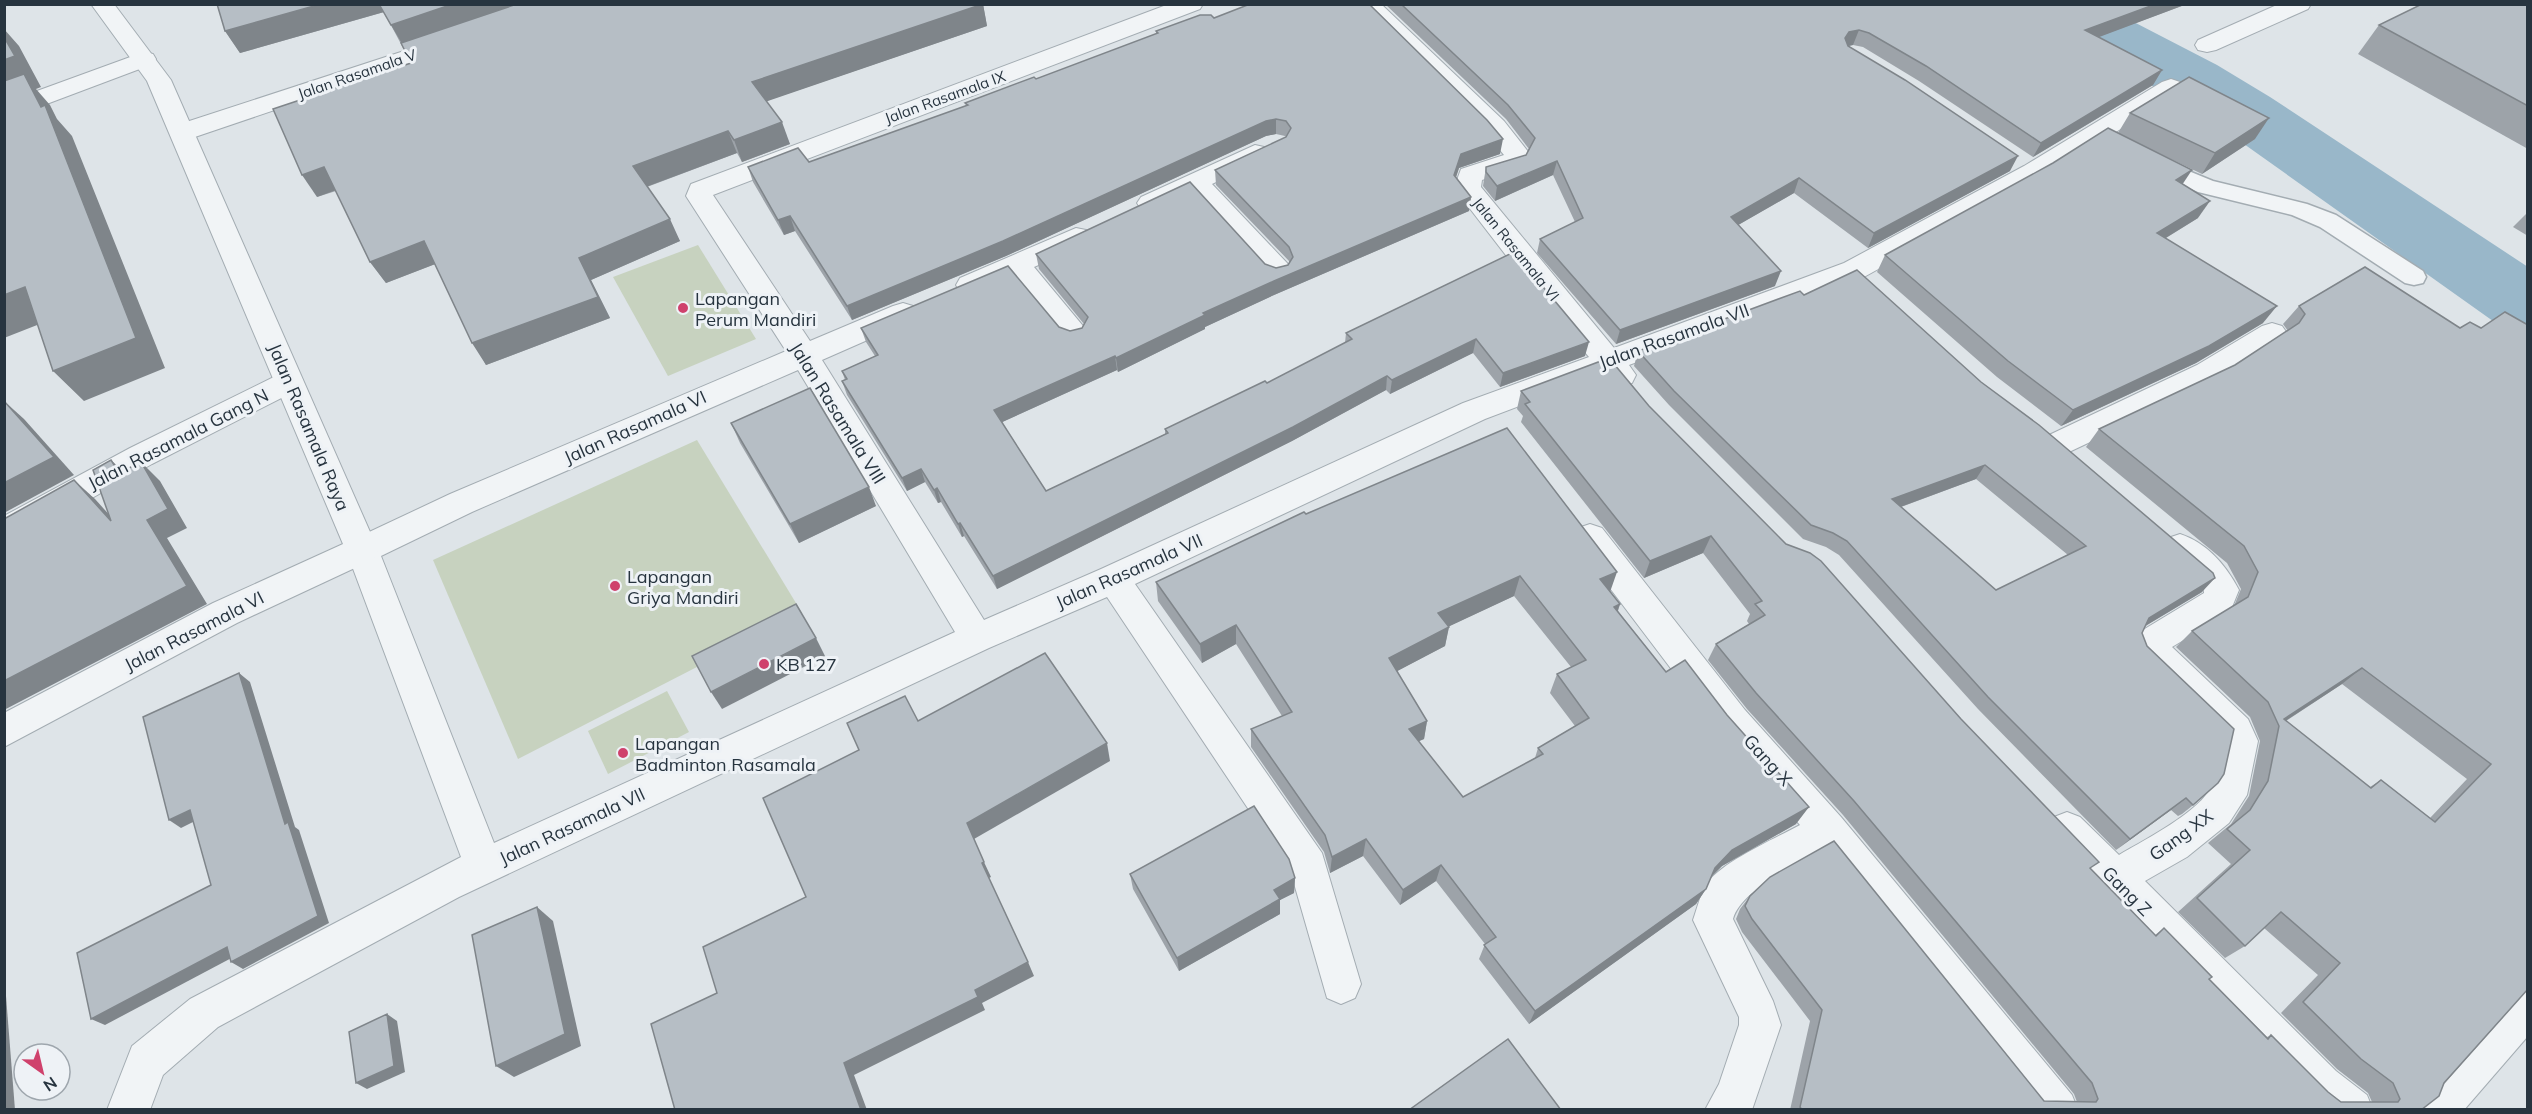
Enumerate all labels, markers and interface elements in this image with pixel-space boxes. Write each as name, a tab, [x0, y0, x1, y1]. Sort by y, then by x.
street label: Jalan Rasamala V	[295, 45, 419, 103]
street label: Jalan Rasamala IX	[882, 66, 1008, 128]
street label: Jalan Rasamala VI	[1468, 193, 1564, 305]
place label: Lapangan Perum Mandiri	[695, 287, 816, 331]
street label: Jalan Rasamala VII	[1596, 298, 1752, 374]
marker: Lapangan Perum Mandiri	[676, 301, 690, 315]
street label: Jalan Rasamala VIII	[785, 338, 891, 488]
street label: Jalan Rasamala Raya	[263, 340, 355, 514]
street label: Jalan Rasamala Gang N	[84, 383, 272, 495]
street label: Jalan Rasamala VI	[560, 385, 710, 469]
street label: Jalan Rasamala VII	[1052, 528, 1206, 614]
place label: Lapangan Griya Mandiri	[627, 565, 739, 609]
marker: Lapangan Griya Mandiri	[608, 579, 622, 593]
street label: Jalan Rasamala VI	[120, 586, 268, 676]
place label: KB 127	[776, 653, 837, 676]
marker: KB 127	[757, 657, 771, 671]
street label: Gang X	[1739, 729, 1797, 791]
place label: Lapangan Badminton Rasamala	[635, 732, 816, 776]
marker: Lapangan Badminton Rasamala	[616, 746, 630, 760]
street label: Jalan Rasamala VII	[495, 782, 649, 870]
street label: Gang XX	[2144, 804, 2218, 866]
street label: Gang Z	[2097, 861, 2157, 921]
north arrow	[12, 1042, 72, 1102]
text: N	[40, 1073, 61, 1096]

